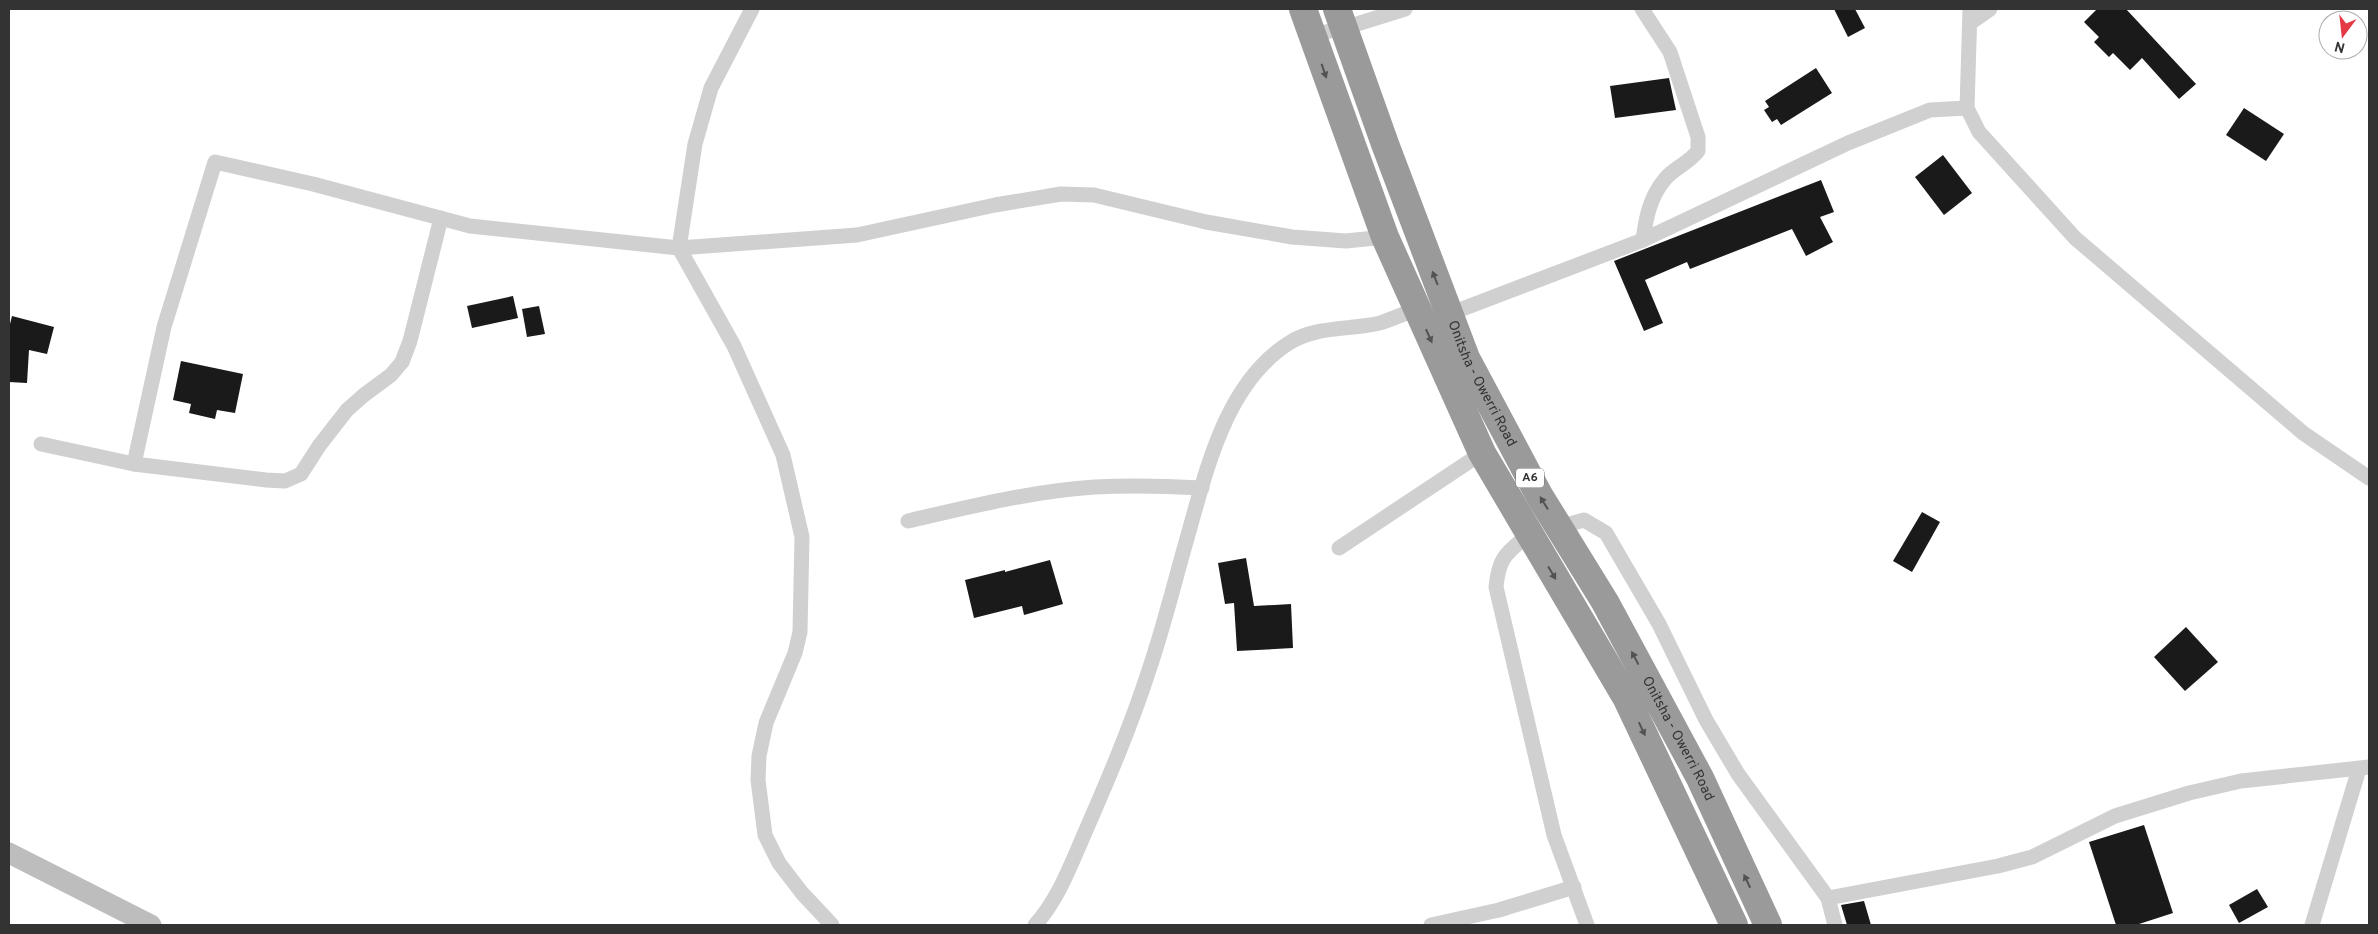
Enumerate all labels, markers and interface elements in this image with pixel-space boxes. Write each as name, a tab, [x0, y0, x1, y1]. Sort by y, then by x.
north arrow	[2318, 10, 2368, 60]
text: N	[2333, 37, 2347, 56]
one-way arrow	[1321, 64, 1328, 79]
one-way arrow	[1431, 270, 1439, 285]
street label: Onitsha - Owerri Road	[1444, 318, 1520, 450]
one-way arrow	[1425, 329, 1433, 343]
road number: A6	[1516, 468, 1544, 488]
one-way arrow	[1539, 496, 1548, 509]
one-way arrow	[1548, 567, 1557, 580]
one-way arrow	[1631, 651, 1639, 665]
street label: Onitsha - Owerri Road	[1638, 673, 1718, 804]
one-way arrow	[1638, 722, 1646, 736]
one-way arrow	[1743, 874, 1751, 888]

